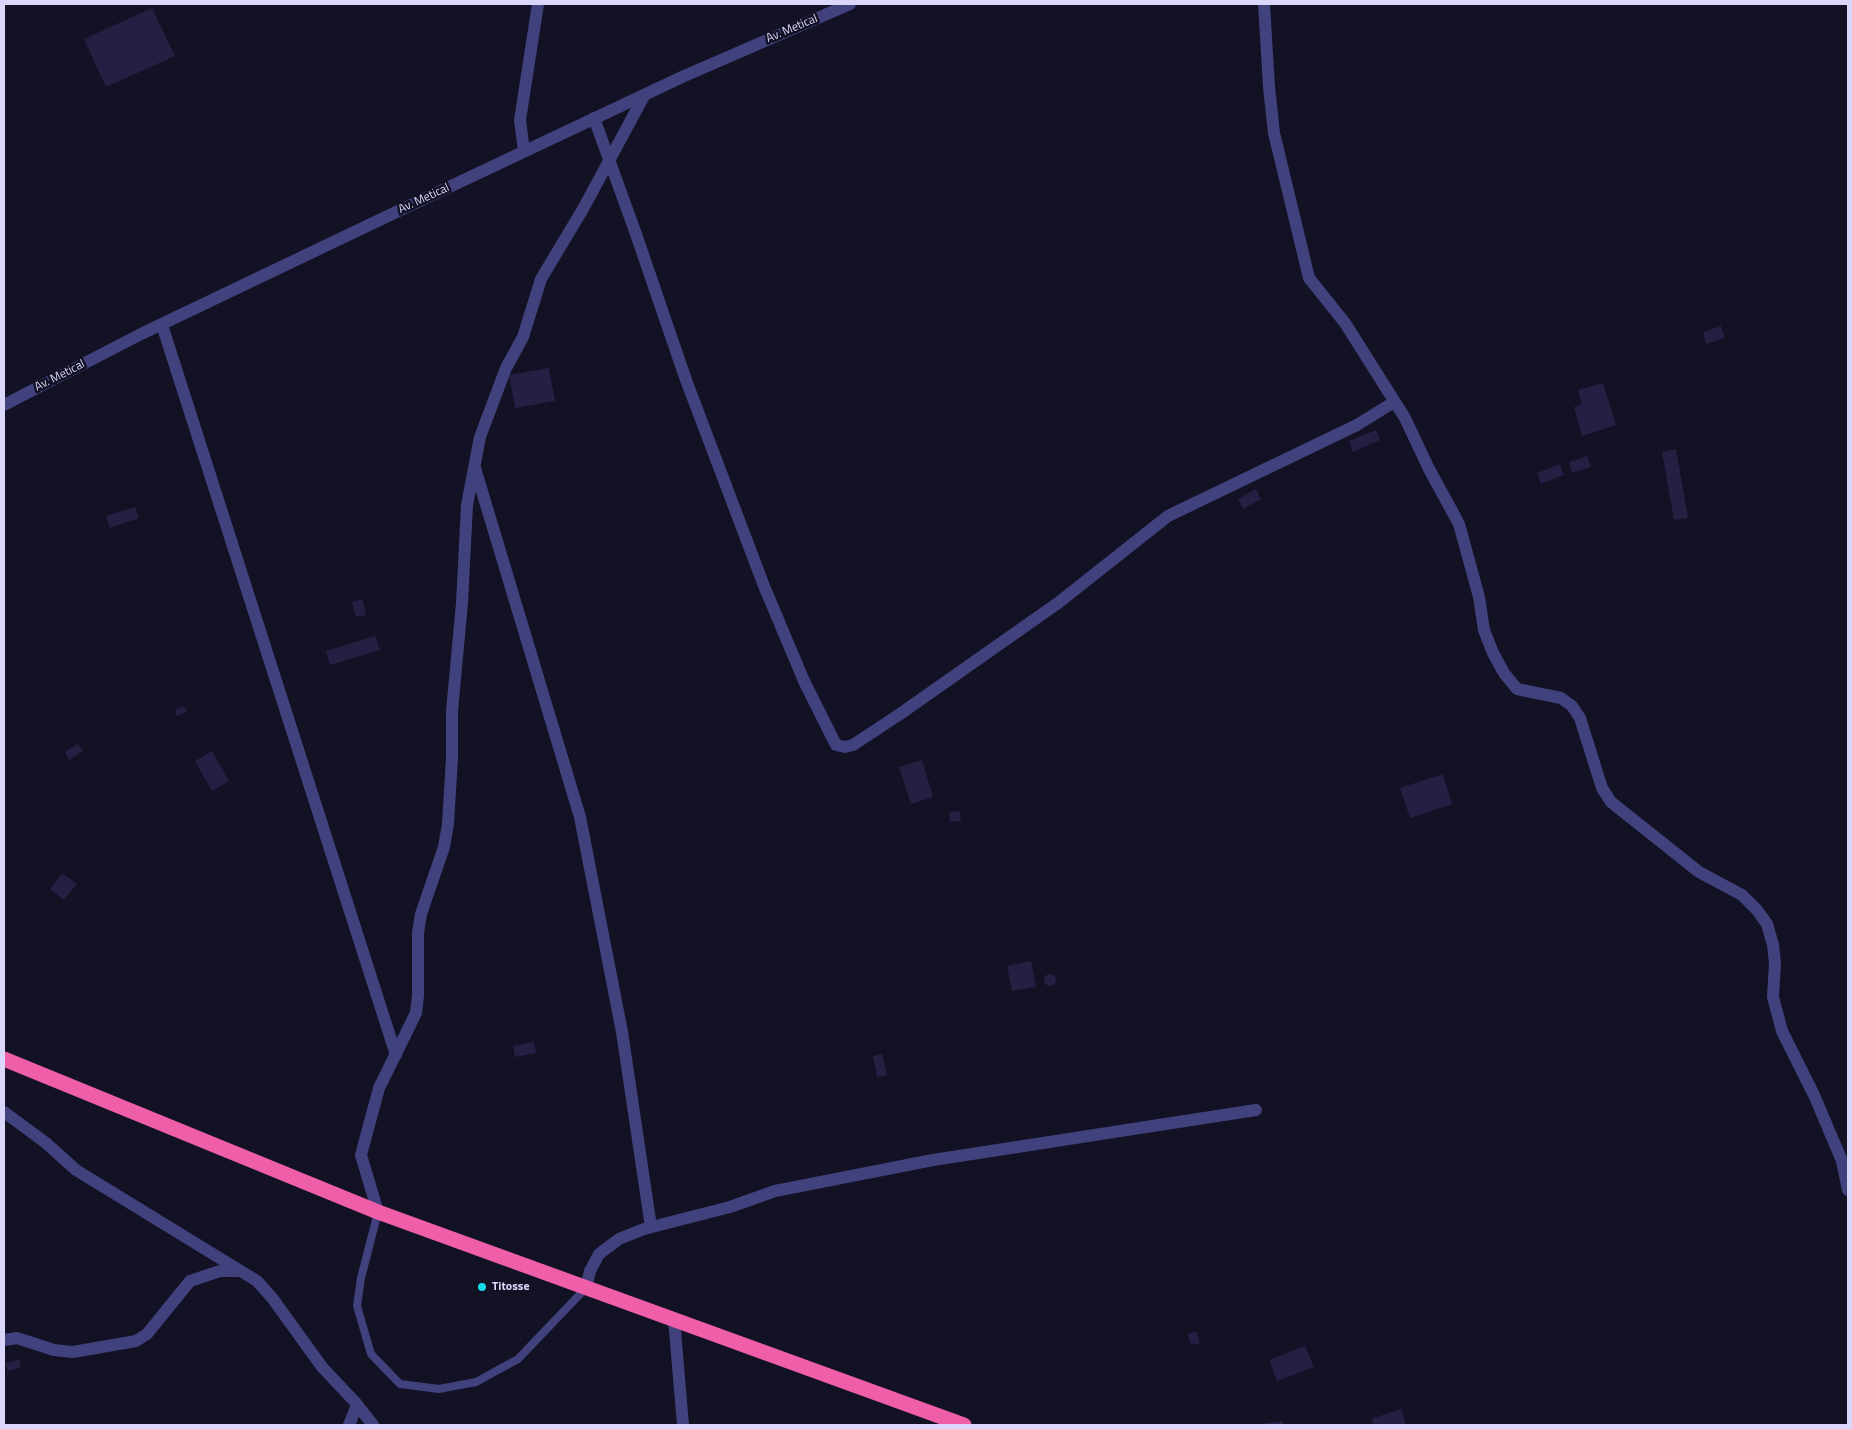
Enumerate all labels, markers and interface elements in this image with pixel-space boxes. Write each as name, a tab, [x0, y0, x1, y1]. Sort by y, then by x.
street label: Av. Metical	[764, 12, 820, 46]
street label: Av. Metical	[396, 181, 452, 217]
street label: Av. Metical	[32, 357, 88, 395]
place label: Titosse	[492, 1280, 530, 1294]
marker: Titosse	[476, 1281, 488, 1293]

